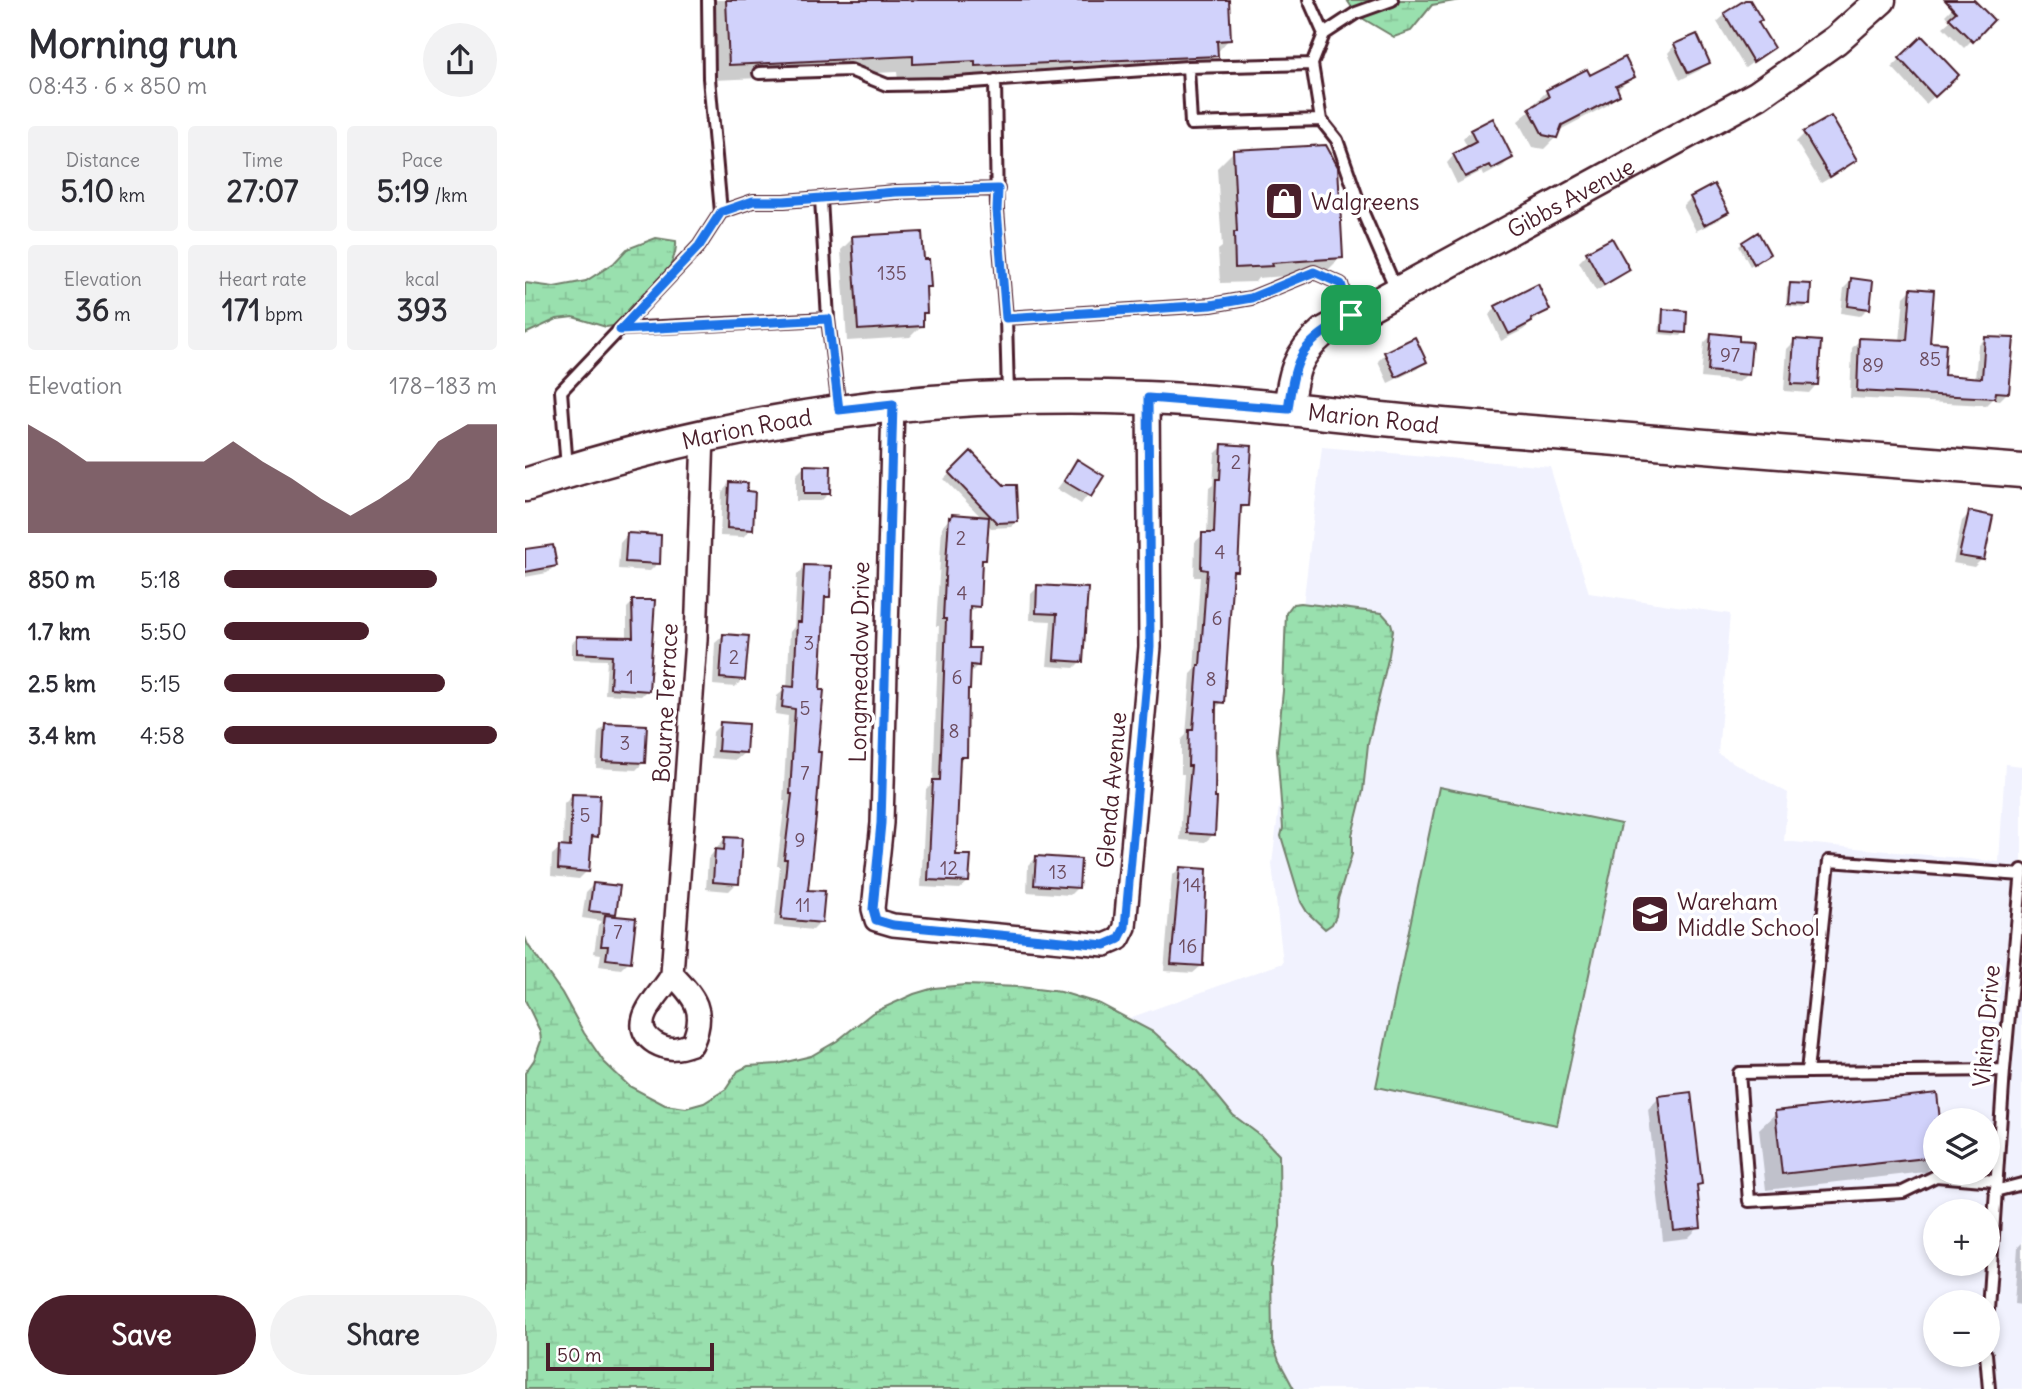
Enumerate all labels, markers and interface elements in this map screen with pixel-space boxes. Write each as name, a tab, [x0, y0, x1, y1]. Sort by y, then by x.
text: Morning run	[28, 21, 238, 68]
button: share	[423, 23, 497, 97]
text: 08:43 · 6 × 850 m	[28, 71, 207, 100]
text: Distance	[66, 148, 140, 172]
text: Time	[242, 148, 283, 172]
text: Pace	[402, 148, 443, 172]
street label: Gibbs Avenue	[1502, 151, 1639, 243]
text: 5.10	[60, 172, 114, 210]
text: 27:07	[227, 172, 298, 210]
text: 5:19	[377, 172, 430, 210]
shop icon: Walgreens	[1263, 180, 1305, 222]
text: km	[114, 183, 145, 207]
text: /km	[430, 183, 468, 207]
place label: Walgreens	[1311, 187, 1420, 216]
house number: 135	[877, 261, 907, 285]
text: Elevation	[64, 267, 142, 291]
text: Heart rate	[218, 267, 307, 291]
text: kcal	[405, 267, 439, 291]
pin	[1321, 285, 1381, 345]
text: 36	[75, 291, 109, 329]
text: 171	[222, 291, 261, 329]
text: 393	[396, 291, 448, 329]
icon: arrive	[1332, 296, 1370, 334]
text: m	[109, 302, 131, 326]
text: bpm	[261, 302, 303, 326]
house number: 97	[1720, 343, 1740, 367]
house number: 85	[1919, 347, 1941, 371]
house number: 89	[1862, 353, 1884, 377]
text: Elevation	[28, 371, 122, 400]
text: 178–183 m	[389, 371, 497, 400]
street label: Marion Road	[1306, 397, 1440, 439]
street label: Marion Road	[679, 402, 814, 455]
house number: 2	[1231, 450, 1241, 474]
house number: 2	[956, 526, 966, 550]
house number: 4	[1215, 540, 1226, 564]
street label: Longmeadow Drive	[843, 561, 875, 763]
text: 850 m	[28, 565, 95, 594]
text: 5:18	[140, 565, 181, 594]
house number: 4	[957, 581, 968, 605]
house number: 6	[1212, 606, 1222, 630]
text: 1.7 km	[28, 617, 91, 646]
text: 5:50	[140, 617, 187, 646]
street label: Bourne Terrace	[646, 622, 684, 784]
house number: 3	[804, 631, 814, 655]
house number: 2	[729, 645, 739, 669]
house number: 1	[626, 665, 634, 689]
house number: 6	[952, 665, 962, 689]
house number: 8	[1206, 667, 1216, 691]
text: 2.5 km	[28, 669, 96, 698]
text: 5:15	[140, 669, 181, 698]
house number: 5	[800, 696, 810, 720]
street label: Glenda Avenue	[1090, 711, 1132, 869]
house number: 8	[949, 719, 959, 743]
text: 3.4 km	[28, 721, 96, 750]
text: 4:58	[140, 721, 185, 750]
house number: 3	[620, 731, 630, 755]
house number: 7	[800, 761, 810, 785]
house number: 5	[580, 803, 590, 827]
house number: 9	[795, 828, 805, 852]
house number: 12	[940, 856, 958, 880]
house number: 13	[1049, 860, 1067, 884]
house number: 14	[1183, 873, 1201, 897]
place label: Wareham Middle School	[1677, 887, 1820, 942]
house number: 11	[795, 893, 811, 917]
school or university icon: Wareham Middle School	[1629, 893, 1671, 935]
house number: 7	[613, 920, 623, 944]
house number: 16	[1179, 934, 1197, 958]
street label: Viking Drive	[1966, 964, 2006, 1088]
map controls	[1923, 1108, 2000, 1367]
button: layers	[1923, 1108, 2000, 1185]
button: +	[1923, 1199, 2000, 1276]
button: −	[1923, 1290, 2000, 1367]
button: Save	[28, 1295, 256, 1375]
button: Share	[270, 1295, 497, 1375]
scale bar	[546, 1340, 714, 1372]
text: 50 m	[557, 1343, 602, 1367]

